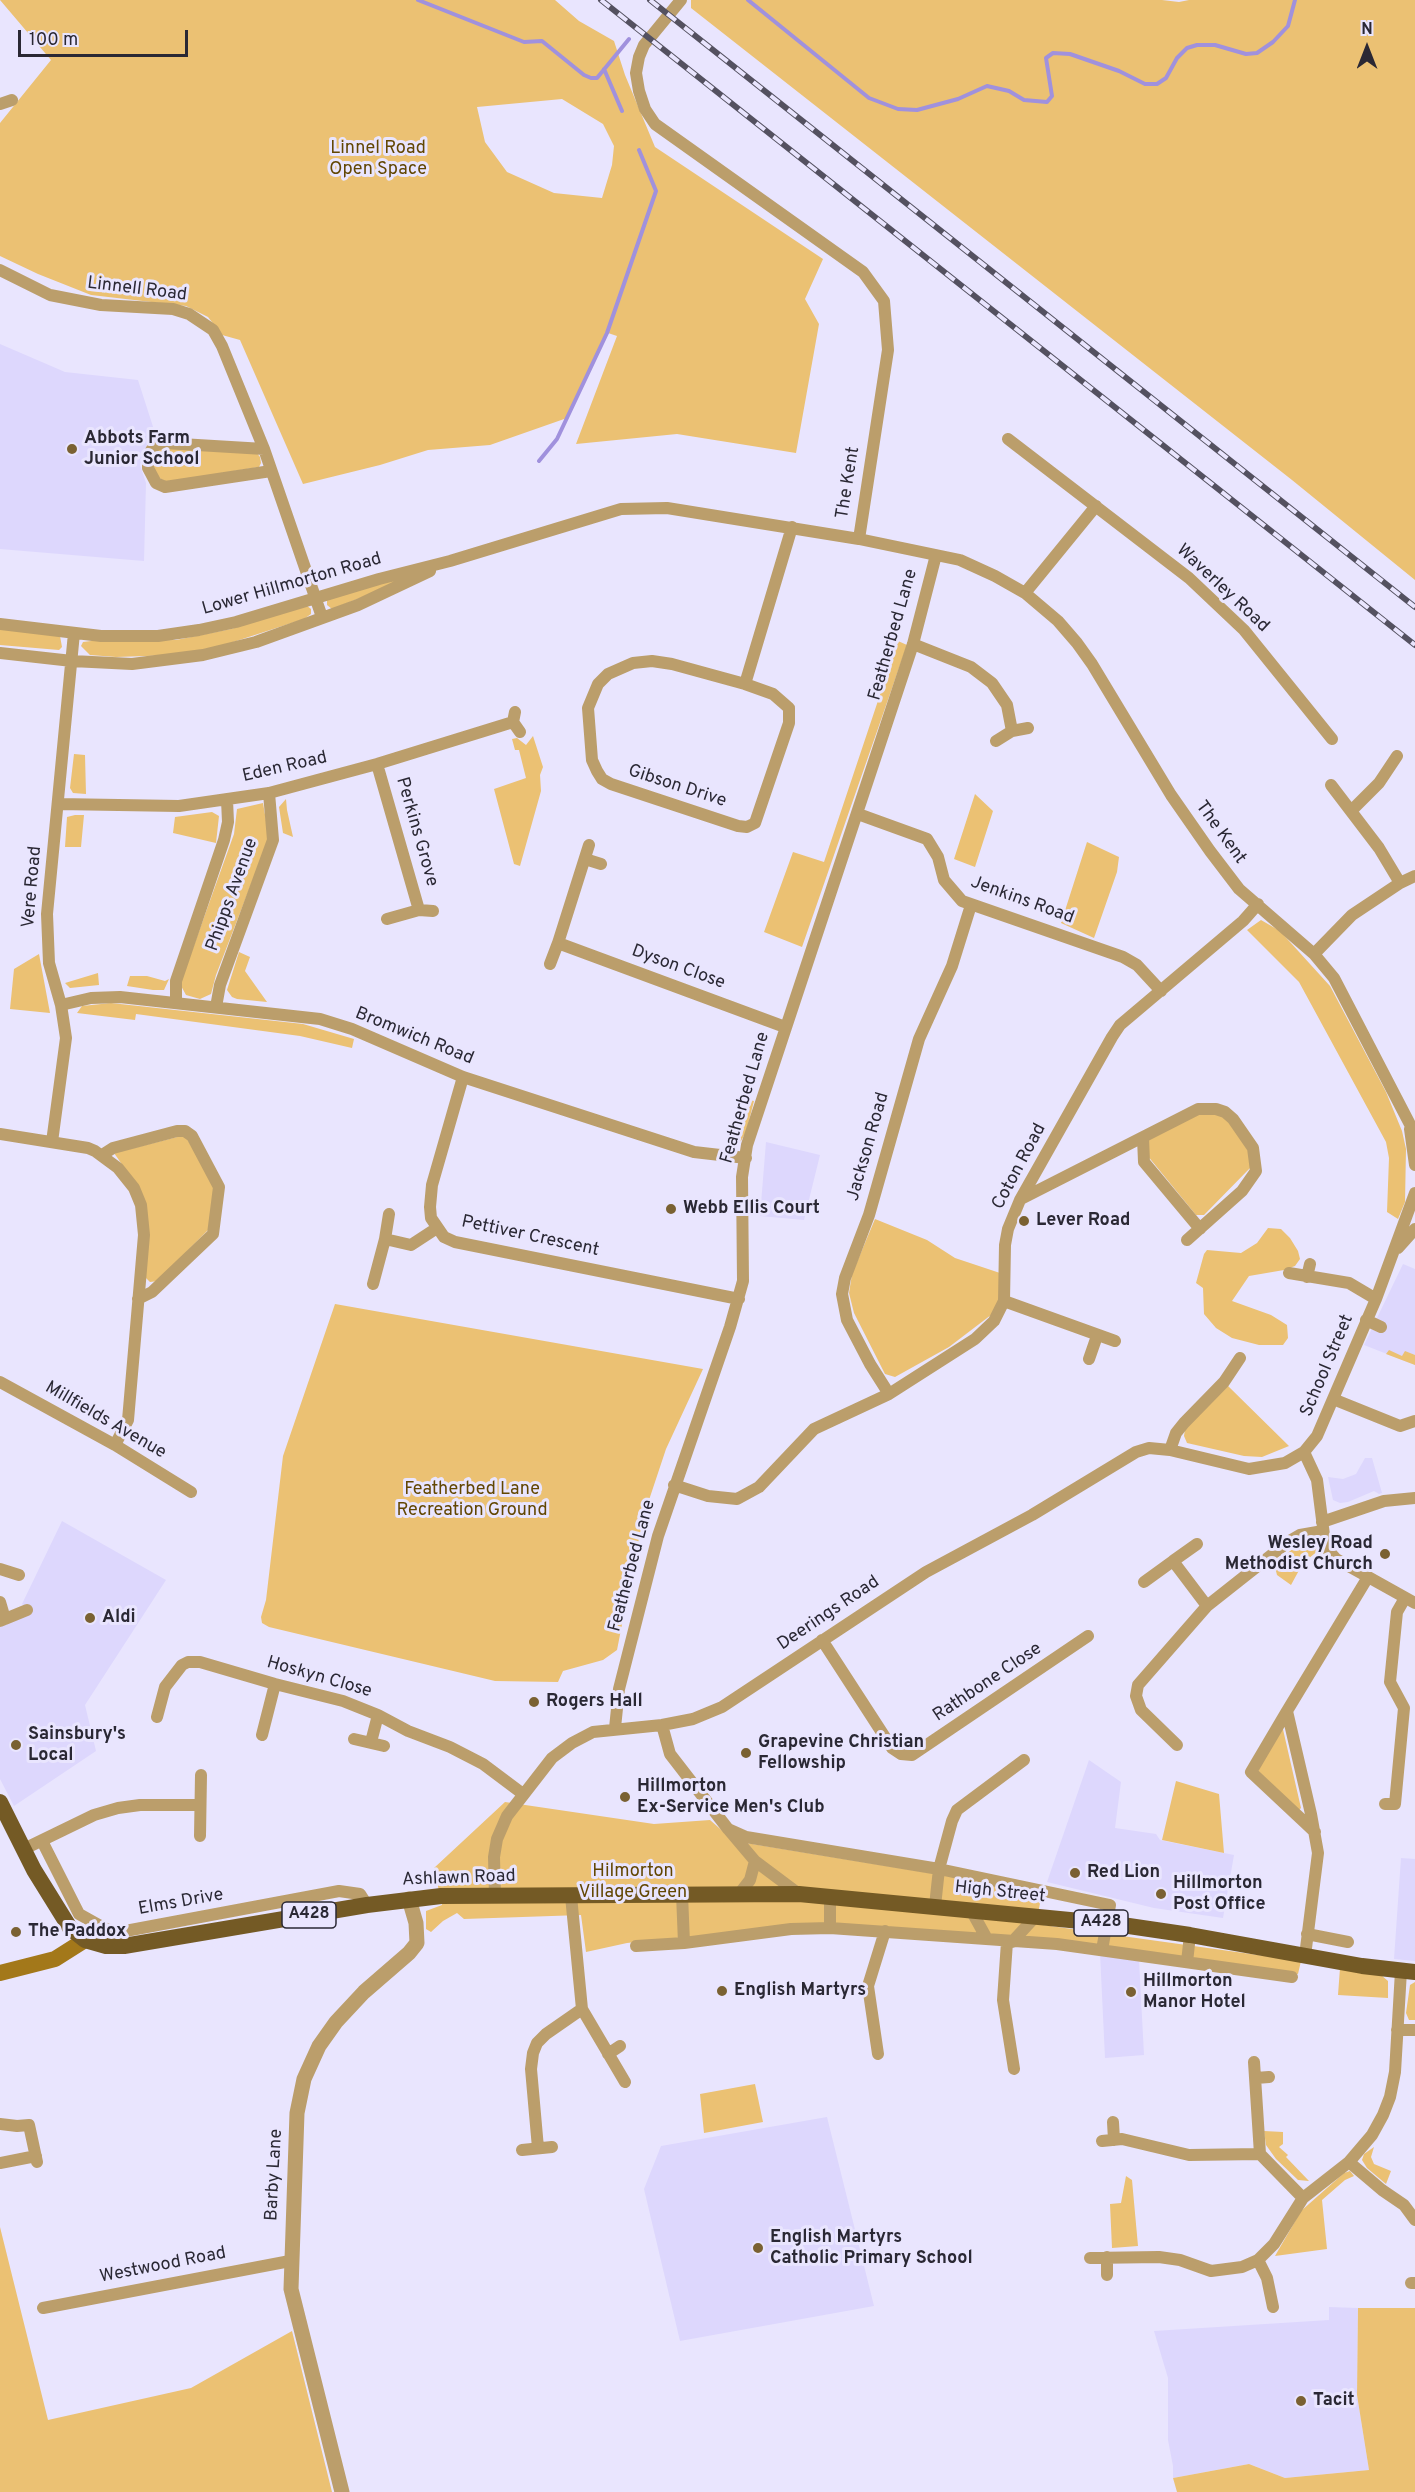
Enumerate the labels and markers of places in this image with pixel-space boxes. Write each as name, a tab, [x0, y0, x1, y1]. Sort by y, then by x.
place label: Abbots Farm Junior School	[84, 428, 199, 470]
marker: Abbots Farm Junior School	[65, 442, 79, 456]
place label: Webb Ellis Court	[683, 1198, 820, 1220]
marker: Webb Ellis Court	[664, 1202, 678, 1216]
place label: Lever Road	[1036, 1210, 1130, 1232]
marker: Lever Road	[1017, 1214, 1031, 1228]
place label: Wesley Road Methodist Church	[1225, 1533, 1373, 1576]
marker: Wesley Road Methodist Church	[1378, 1547, 1392, 1561]
place label: Aldi	[102, 1607, 136, 1629]
marker: Aldi	[83, 1611, 97, 1625]
place label: Rogers Hall	[546, 1691, 643, 1713]
marker: Rogers Hall	[527, 1695, 541, 1709]
place label: Sainsbury's Local	[28, 1724, 126, 1766]
place label: Grapevine Christian Fellowship	[758, 1732, 924, 1774]
marker: Sainsbury's Local	[9, 1738, 23, 1752]
marker: Grapevine Christian Fellowship	[739, 1746, 753, 1760]
place label: Hillmorton Ex-Service Men's Club	[637, 1776, 825, 1818]
marker: Hillmorton Ex-Service Men's Club	[618, 1790, 632, 1804]
place label: Red Lion	[1087, 1862, 1160, 1884]
marker: Red Lion	[1068, 1866, 1082, 1880]
place label: Hillmorton Post Office	[1173, 1873, 1266, 1916]
marker: Hillmorton Post Office	[1154, 1887, 1168, 1901]
place label: The Paddox	[28, 1921, 126, 1943]
marker: The Paddox	[9, 1925, 23, 1939]
place label: Hillmorton Manor Hotel	[1143, 1971, 1246, 2014]
place label: English Martyrs	[734, 1980, 866, 2002]
marker: English Martyrs	[715, 1984, 729, 1998]
marker: Hillmorton Manor Hotel	[1124, 1985, 1138, 1999]
place label: English Martyrs Catholic Primary School	[770, 2227, 973, 2270]
marker: English Martyrs Catholic Primary School	[751, 2241, 765, 2255]
place label: Tacit	[1313, 2390, 1355, 2412]
marker: Tacit	[1294, 2394, 1308, 2408]

